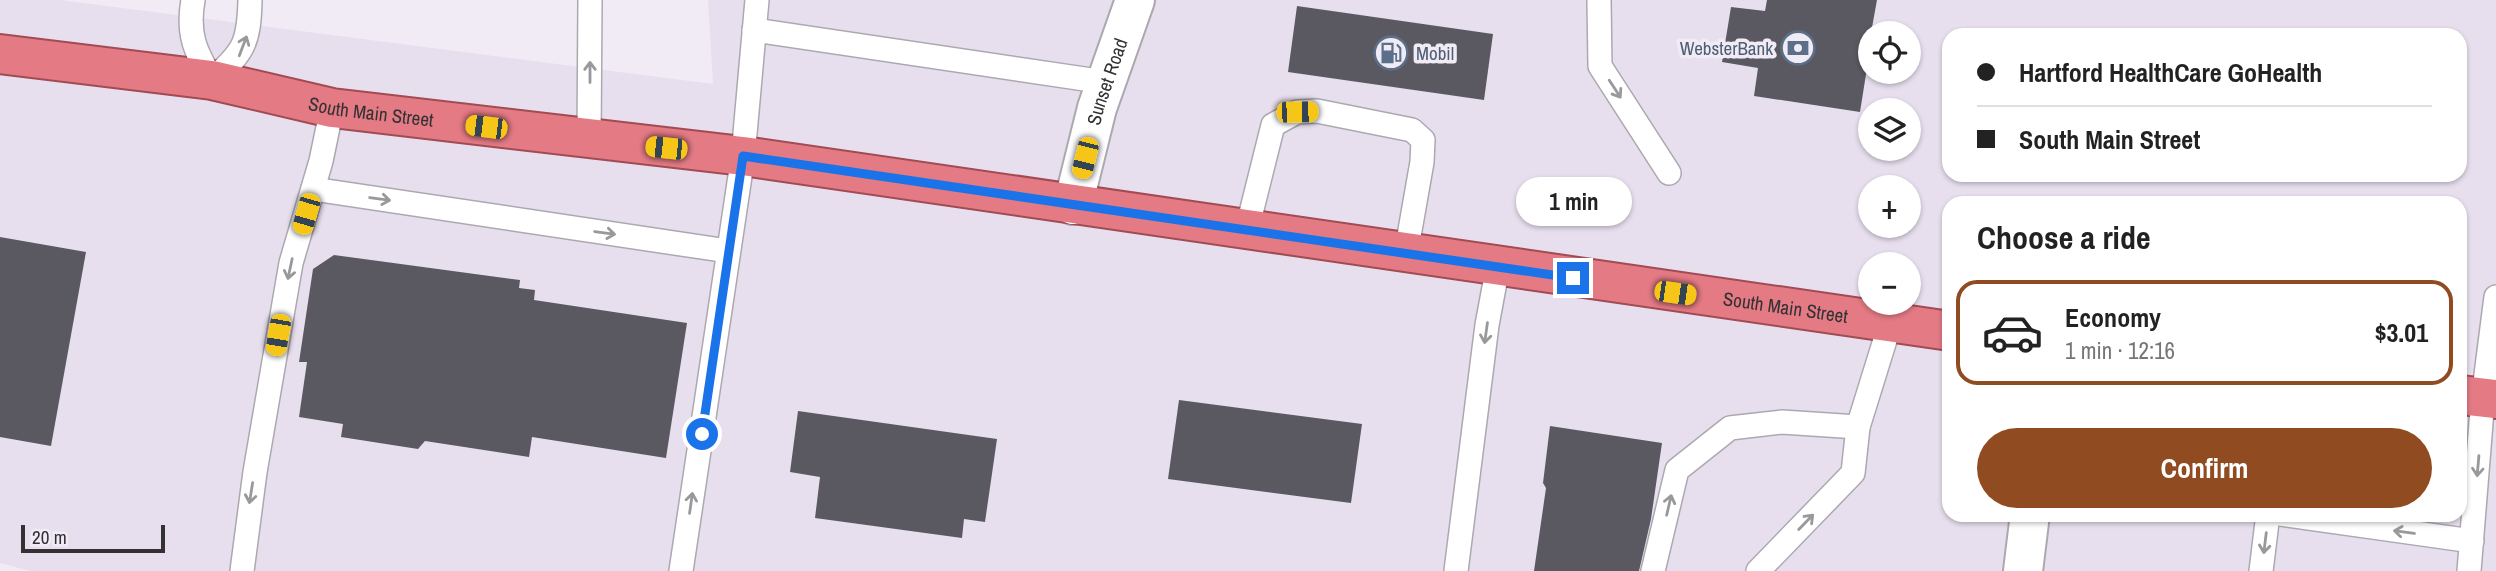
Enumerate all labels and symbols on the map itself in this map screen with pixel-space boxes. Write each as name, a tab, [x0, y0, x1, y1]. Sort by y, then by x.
bank icon: WebsterBank	[1779, 29, 1817, 67]
fuel station icon: Mobil	[1372, 34, 1410, 72]
one-way arrow	[237, 35, 250, 57]
street label: Sunset Road	[1080, 35, 1134, 128]
place label: WebsterBank	[1680, 35, 1773, 61]
place label: Mobil	[1416, 40, 1454, 66]
one-way arrow	[583, 61, 596, 84]
one-way arrow	[1608, 78, 1622, 98]
street label: South Main Street	[306, 90, 436, 133]
car	[1276, 101, 1319, 123]
car	[464, 114, 509, 140]
car	[645, 135, 688, 161]
car	[1070, 135, 1101, 181]
callout: 1 min	[1515, 176, 1631, 226]
car	[291, 191, 322, 237]
one-way arrow	[369, 193, 391, 206]
one-way arrow	[594, 227, 616, 240]
one-way arrow	[283, 257, 297, 280]
route end	[1557, 262, 1589, 294]
car	[1653, 280, 1698, 306]
street label: South Main Street	[1721, 285, 1850, 329]
car	[265, 312, 292, 358]
one-way arrow	[1480, 321, 1493, 344]
route start	[686, 418, 718, 450]
one-way arrow	[2471, 454, 2484, 477]
one-way arrow	[244, 481, 257, 504]
one-way arrow	[685, 493, 698, 515]
one-way arrow	[1663, 494, 1676, 517]
one-way arrow	[1797, 514, 1814, 531]
scale bar	[21, 522, 164, 554]
one-way arrow	[2393, 525, 2416, 538]
one-way arrow	[2258, 531, 2271, 554]

